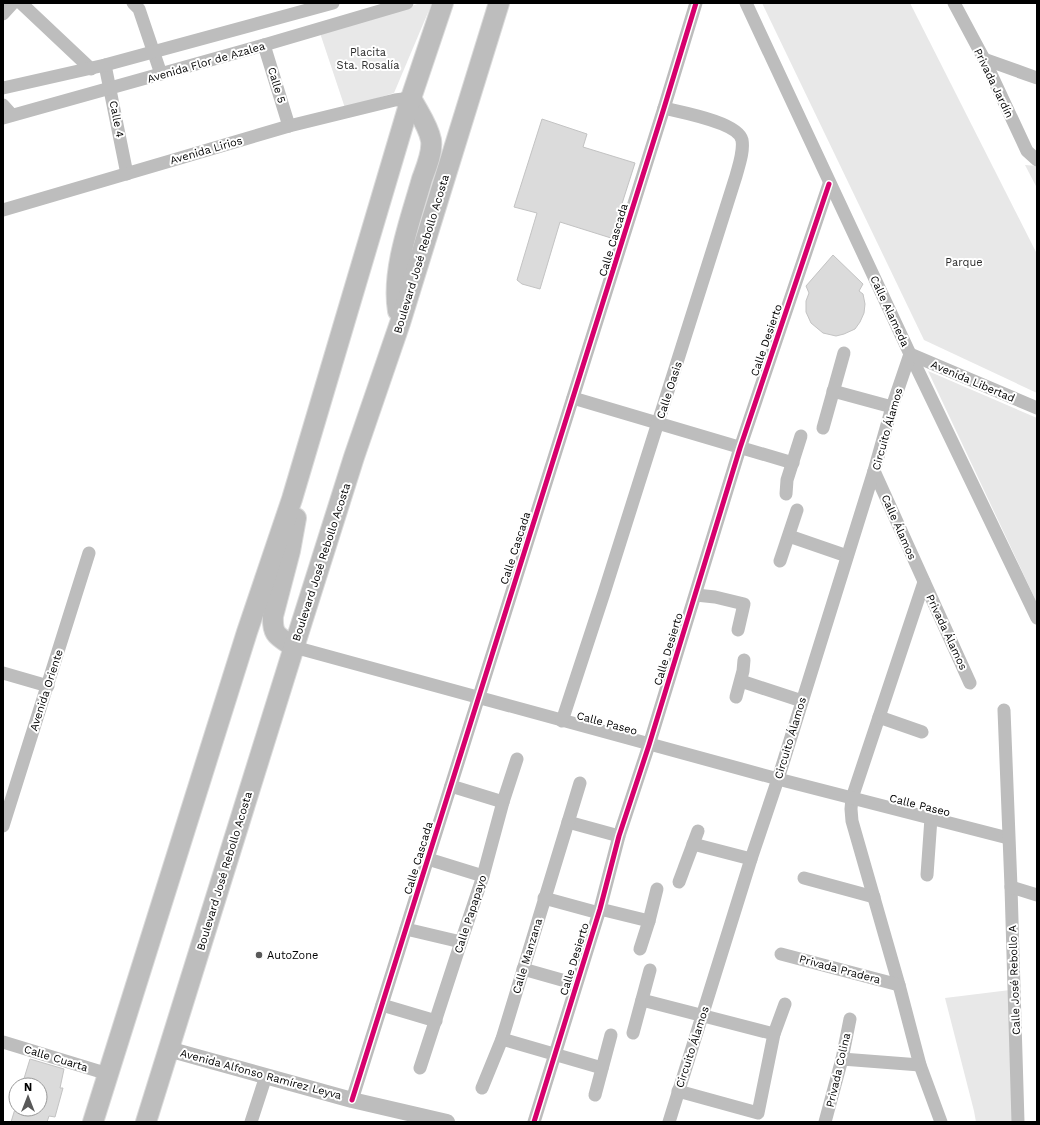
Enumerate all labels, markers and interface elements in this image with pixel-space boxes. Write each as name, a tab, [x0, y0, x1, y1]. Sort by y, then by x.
street label: Avenida Flor de Azalea	[146, 39, 266, 86]
park label: Placita Sta. Rosalía	[337, 46, 399, 72]
street label: Privada Jardín	[971, 46, 1016, 120]
street label: Calle 5	[265, 66, 288, 105]
street label: Calle 4	[107, 100, 127, 139]
street label: Avenida Lirios	[168, 134, 244, 167]
street label: Boulevard José Rebollo Acosta	[391, 173, 452, 335]
street label: Calle Cascada	[596, 202, 631, 278]
park label: Parque	[945, 256, 983, 269]
street label: Calle Alameda	[867, 274, 912, 349]
street label: Calle Desierto	[748, 302, 785, 378]
street label: Avenida Libertad	[929, 358, 1017, 405]
street label: Calle Oasis	[654, 360, 685, 420]
street label: Circuito Álamos	[869, 386, 905, 472]
street label: Boulevard José Rebollo Acosta	[290, 481, 353, 643]
street label: Calle Álamos	[878, 492, 920, 562]
street label: Calle Cascada	[498, 510, 533, 586]
street label: Privada Álamos	[923, 592, 971, 672]
street label: Calle Desierto	[651, 611, 686, 687]
street label: Avenida Oriente	[27, 648, 66, 733]
street label: Circuito Álamos	[771, 695, 809, 781]
street label: Calle Paseo	[575, 709, 639, 738]
street label: Boulevard José Rebollo Acosta	[194, 790, 255, 952]
street label: Calle Paseo	[888, 792, 952, 819]
street label: Calle Cascada	[401, 820, 436, 896]
street label: Calle Papapayo	[452, 873, 489, 955]
street label: Calle Manzana	[510, 917, 545, 995]
street label: Calle Desierto	[557, 921, 592, 997]
street label: Calle José Rebollo A	[1006, 925, 1023, 1035]
place label: AutoZone	[267, 949, 318, 962]
marker: AutoZone	[254, 950, 264, 960]
street label: Privada Pradera	[798, 952, 882, 987]
street label: Circuito Álamos	[672, 1004, 712, 1090]
street label: Privada Colina	[824, 1032, 853, 1109]
street label: Calle Cuarta	[22, 1043, 89, 1074]
street label: Avenida Alfonso Ramírez Leyva	[179, 1047, 343, 1102]
north arrow	[8, 1077, 48, 1117]
text: N	[24, 1081, 32, 1094]

